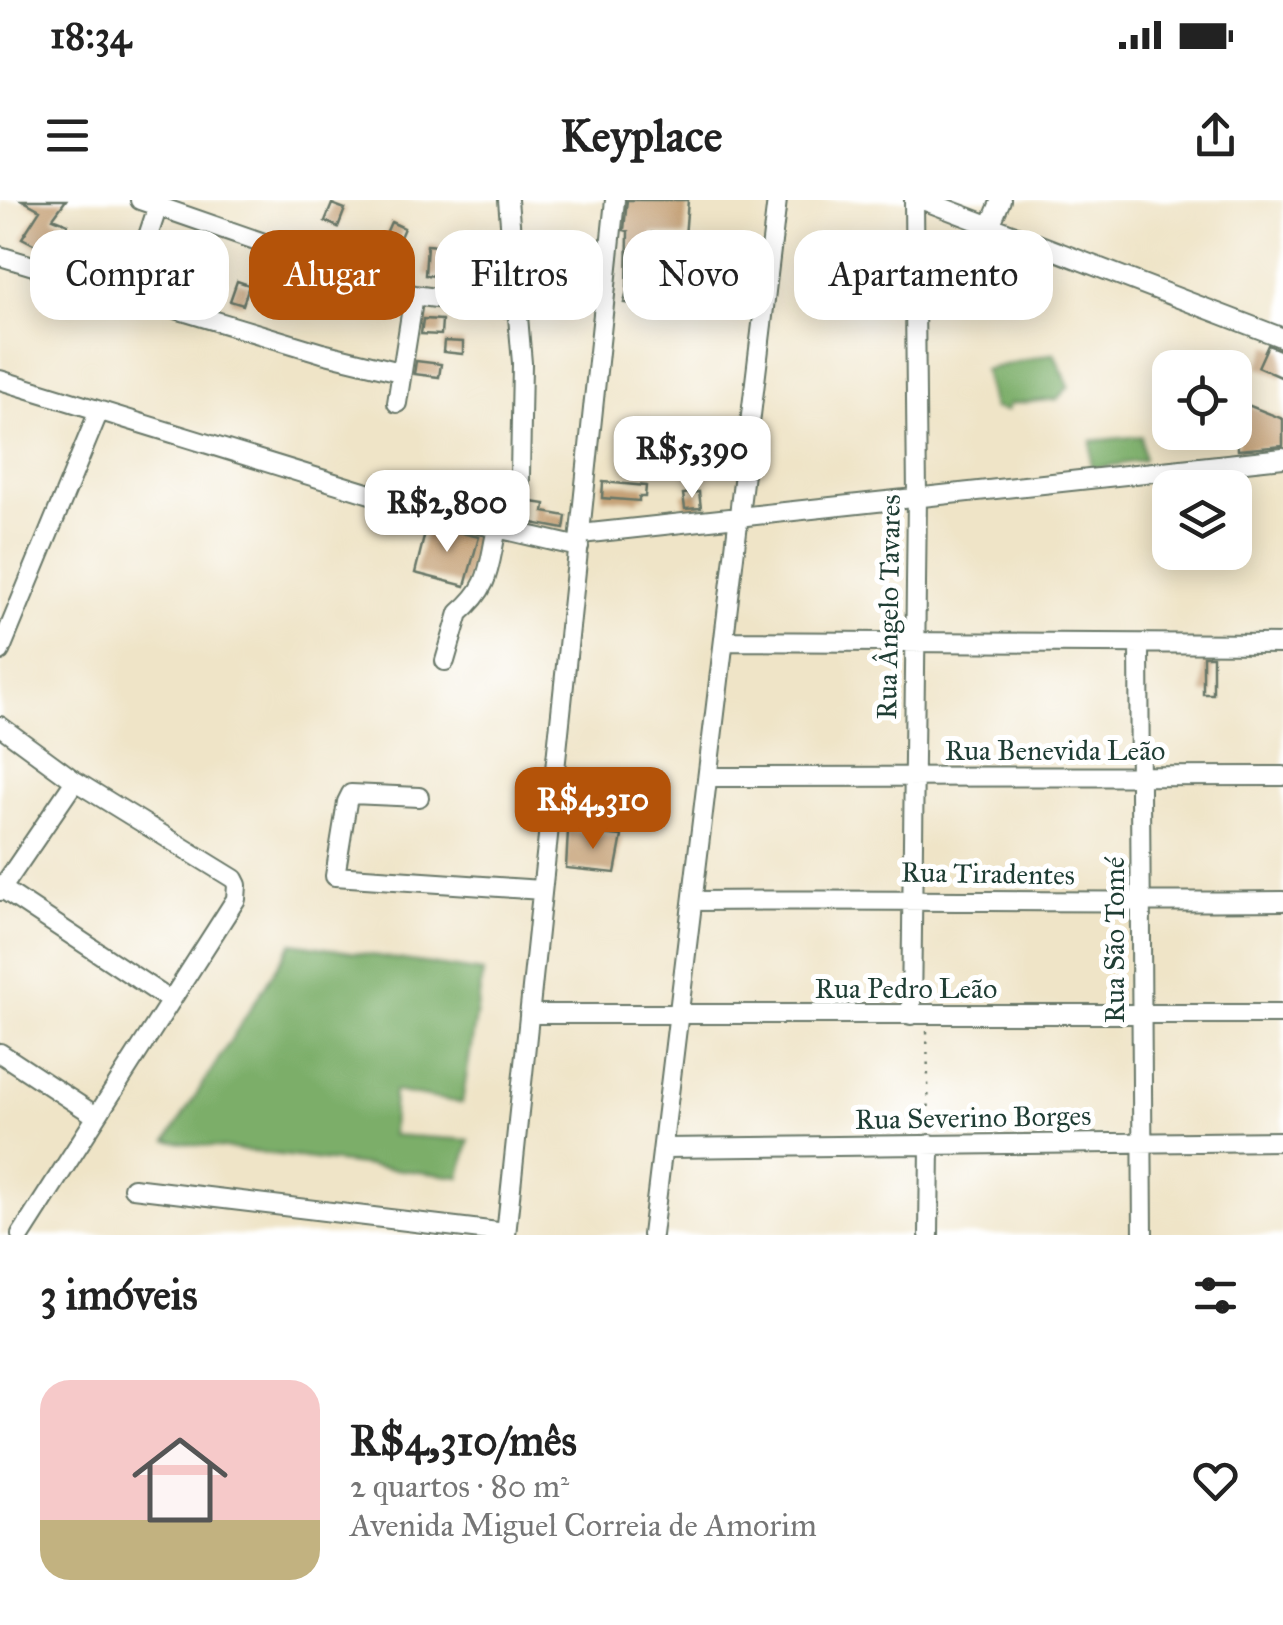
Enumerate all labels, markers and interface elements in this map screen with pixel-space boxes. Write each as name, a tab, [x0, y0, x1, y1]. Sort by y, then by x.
text: 18:34	[50, 12, 131, 58]
icon: menu	[40, 108, 95, 163]
text: Keyplace	[560, 108, 723, 163]
icon: share	[1188, 108, 1243, 163]
chip: Comprar	[30, 230, 229, 320]
chip: Alugar	[249, 230, 415, 320]
chip: Filtros	[435, 230, 603, 320]
chip: Novo	[623, 230, 774, 320]
chip: Apartamento	[794, 230, 1053, 320]
map controls	[1152, 350, 1252, 570]
button: locate	[1152, 350, 1252, 450]
pin: R$5,390	[600, 416, 784, 501]
text: R$5,390	[636, 429, 748, 468]
pin: R$2,800	[355, 470, 539, 555]
button: layers	[1152, 470, 1252, 570]
text: R$2,800	[387, 483, 507, 522]
street label: Rua Ângelo Tavares	[869, 494, 908, 720]
street label: Rua Benevida Leão	[945, 733, 1165, 768]
pin: R$4,310	[501, 767, 685, 852]
text: R$4,310	[537, 780, 649, 819]
street label: Rua Tiradentes	[901, 854, 1075, 893]
street label: Rua São Tomé	[1097, 856, 1132, 1023]
street label: Rua Pedro Leão	[815, 971, 997, 1006]
street label: Rua Severino Borges	[854, 1098, 1092, 1137]
icon: filters	[1188, 1268, 1243, 1323]
text: 3 imóveis	[40, 1269, 198, 1321]
text: R$4,310/mês	[350, 1415, 577, 1467]
icon: home	[120, 1420, 240, 1540]
icon: heart	[1188, 1453, 1243, 1508]
text: 2 quartos · 80 m²	[350, 1467, 569, 1506]
text: Avenida Miguel Correia de Amorim	[350, 1506, 817, 1545]

